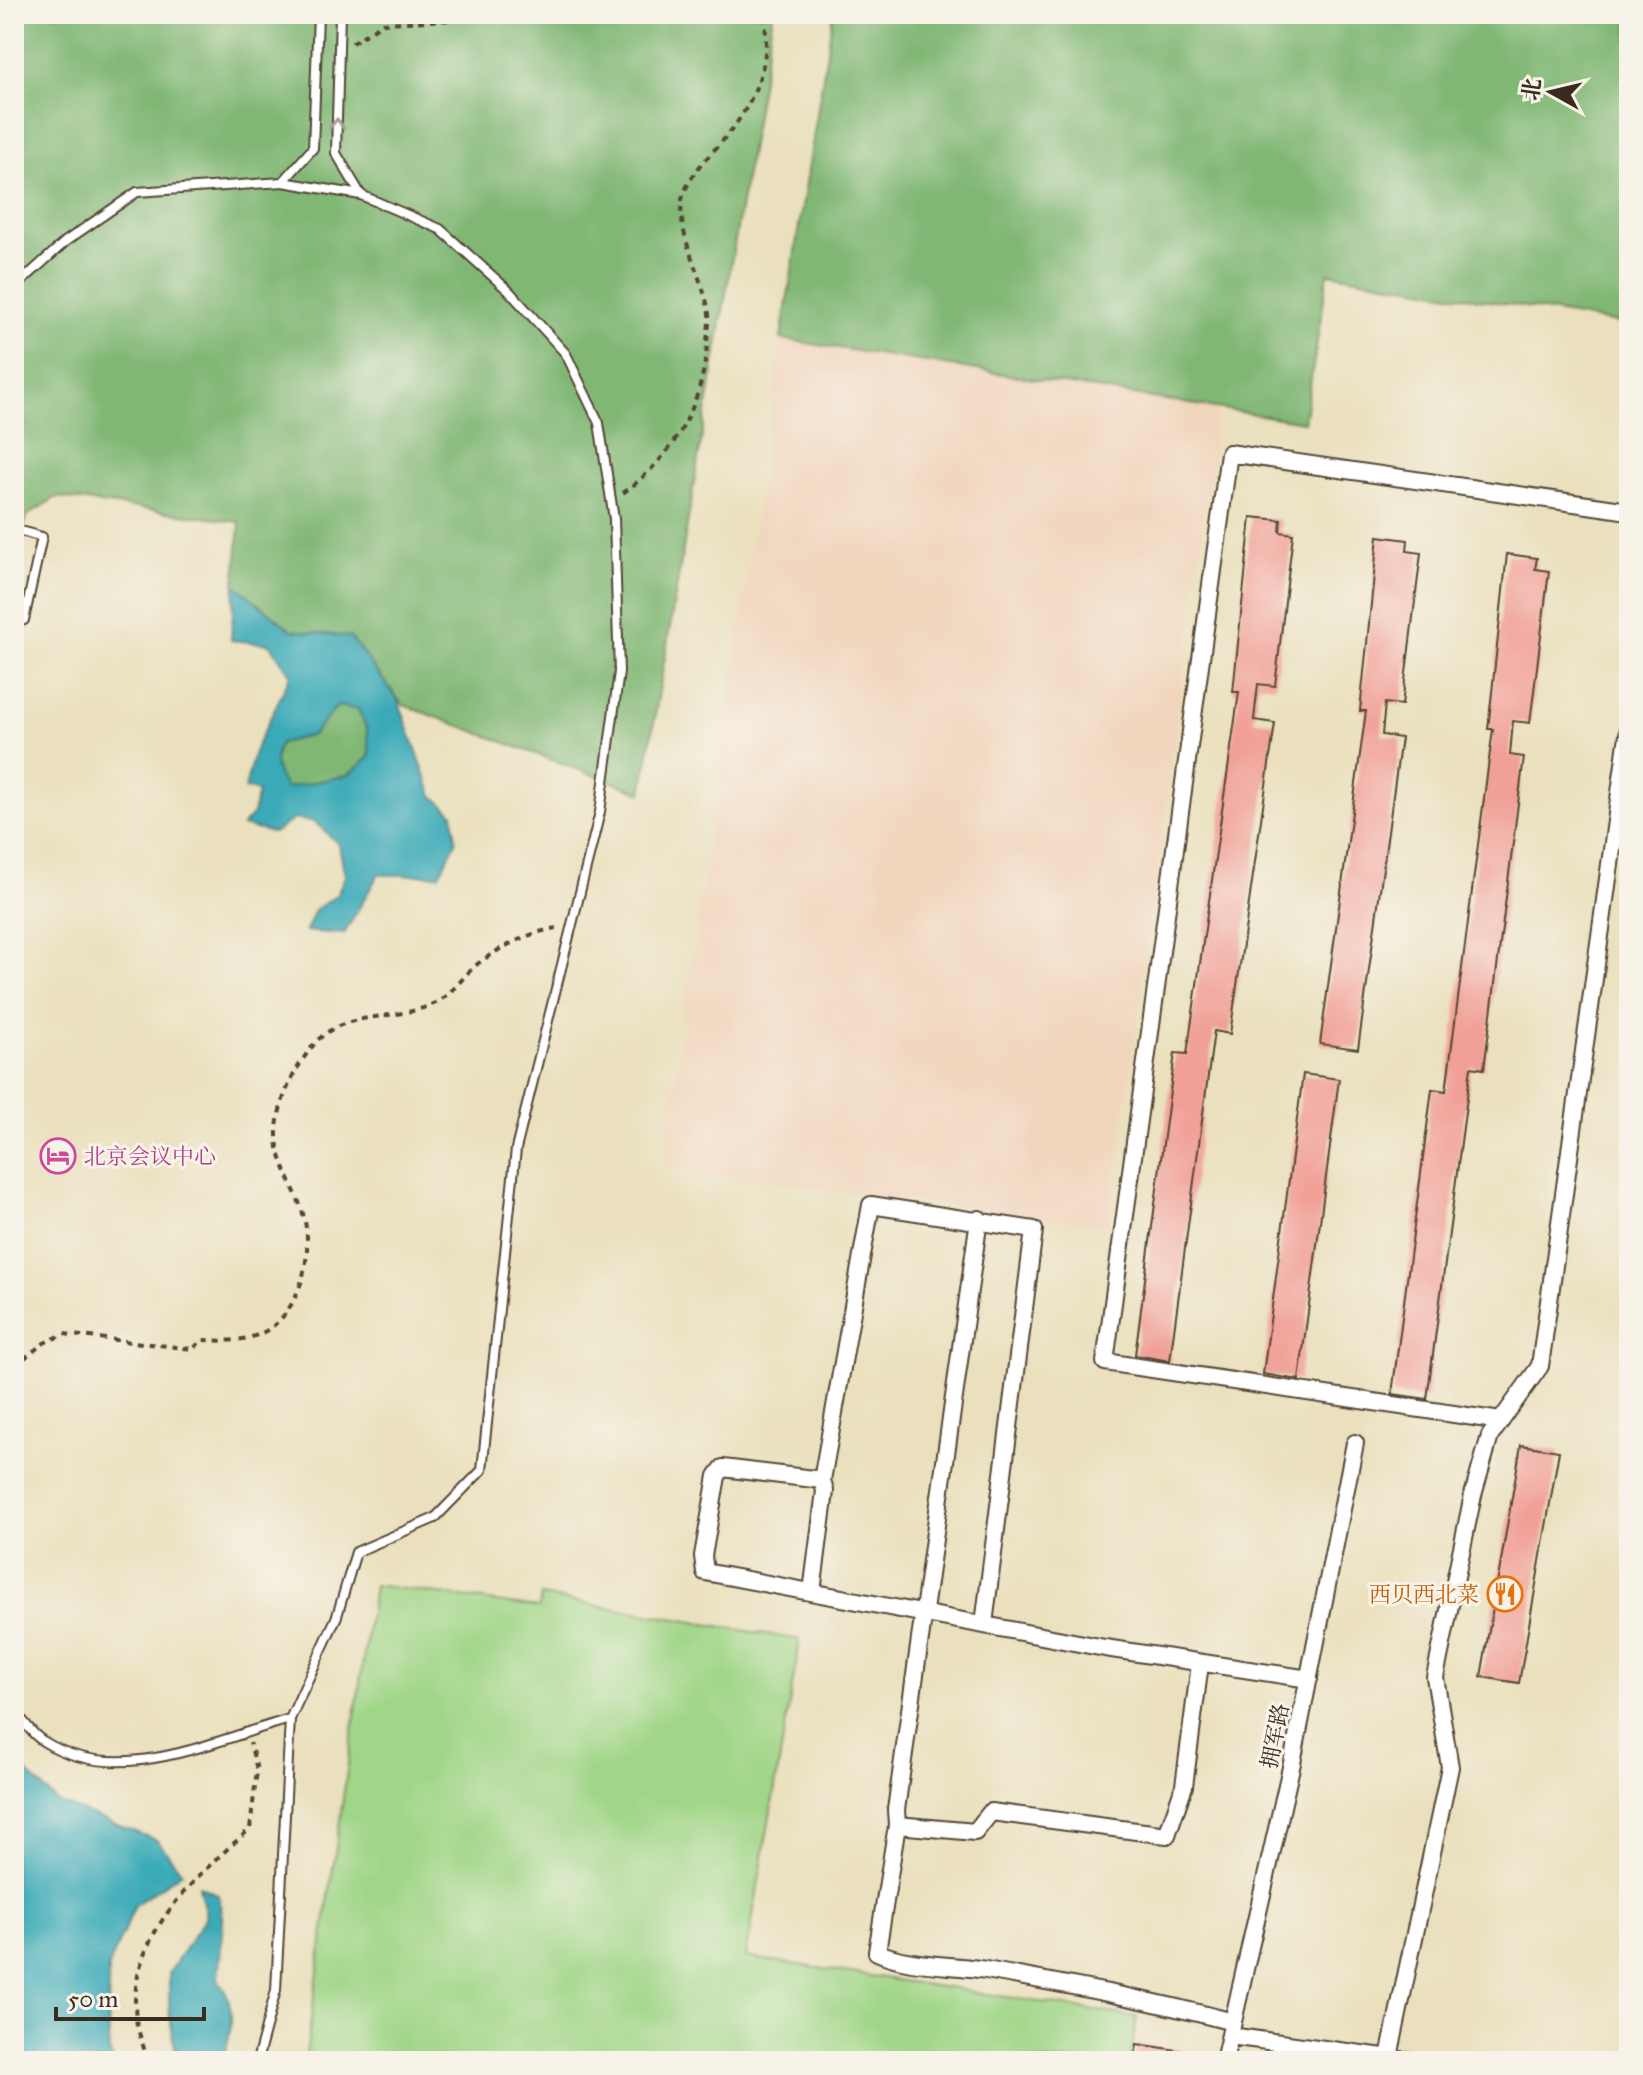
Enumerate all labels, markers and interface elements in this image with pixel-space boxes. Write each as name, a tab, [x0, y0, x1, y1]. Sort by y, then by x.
north arrow	[1511, 52, 1591, 132]
text: 北	[1517, 77, 1547, 102]
one-way arrow	[328, 117, 345, 130]
hotel icon: 北京会议中心	[39, 1137, 77, 1175]
place label: 北京会议中心	[84, 1143, 216, 1170]
restaurant icon: 西贝西北菜	[1486, 1575, 1524, 1613]
place label: 西贝西北菜	[1369, 1581, 1479, 1608]
street label: 拥军路	[1255, 1701, 1295, 1771]
scale bar	[56, 1971, 204, 2021]
text: 50 m	[68, 1984, 118, 2014]

